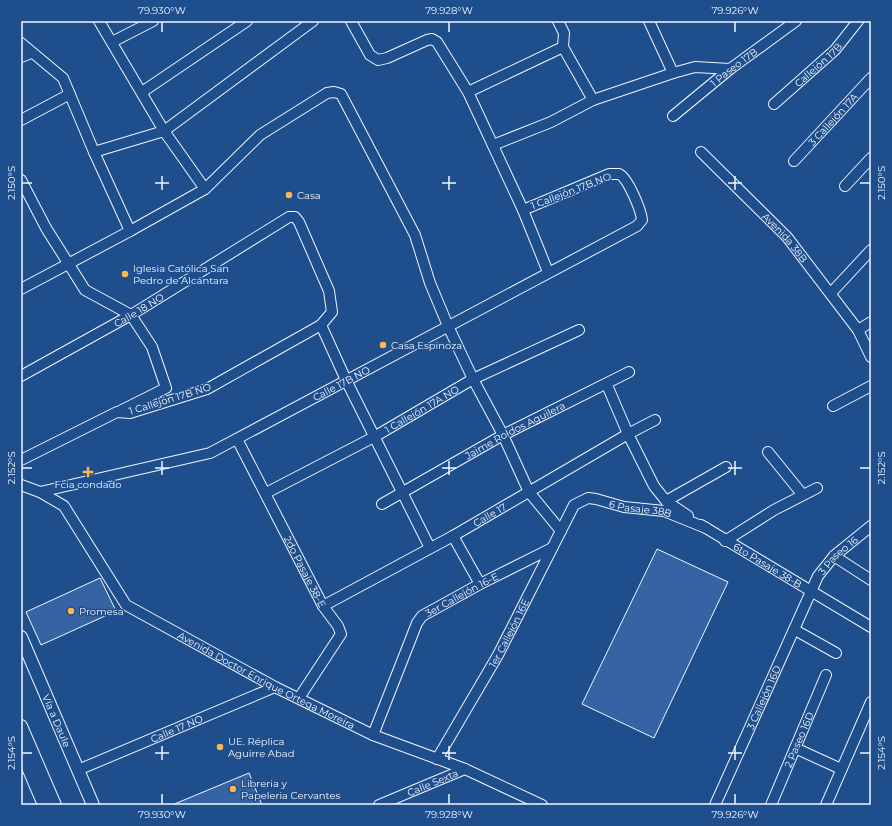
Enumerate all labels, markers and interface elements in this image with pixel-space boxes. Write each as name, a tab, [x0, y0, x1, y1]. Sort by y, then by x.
text: 79.930°W	[138, 4, 186, 17]
text: 79.928°W	[425, 4, 473, 17]
text: 79.926°W	[711, 4, 759, 17]
street label: Callejón 17B	[791, 40, 845, 90]
street label: 1 Paseo 17B	[707, 45, 760, 89]
street label: 3 Callejón 17A	[805, 90, 861, 148]
text: 2.150°S	[5, 166, 18, 200]
text: 2.150°S	[875, 166, 888, 200]
street label: 1 Callejón 17B NO	[529, 170, 613, 212]
place label: Casa	[297, 189, 321, 202]
marker: Casa	[284, 190, 294, 200]
street label: Avenida 38B	[760, 210, 811, 265]
place label: Iglesia Católica San Pedro de Alcántara	[133, 262, 229, 287]
marker: Iglesia Católica San Pedro de Alcántara	[120, 269, 130, 279]
street label: Calle 18 NO	[111, 290, 166, 330]
place label: Casa Espinoza	[391, 339, 462, 352]
marker: Casa Espinoza	[378, 340, 388, 350]
street label: Calle 17B NO	[310, 363, 372, 404]
street label: 1 Callejón 17B NO	[127, 380, 213, 418]
street label: 1 Callejón 17A NO	[382, 382, 461, 436]
street label: Jaime Roldos Aguilera	[462, 399, 567, 462]
text: 2.152°S	[5, 451, 18, 485]
text: 2.152°S	[875, 451, 888, 485]
marker: Fcia condado	[83, 467, 93, 477]
place label: Fcia condado	[54, 478, 122, 491]
street label: 6 Pasaje 38B	[608, 497, 674, 520]
street label: Calle 17	[471, 500, 509, 529]
street label: 2do Pasaje 38-E	[281, 533, 329, 610]
street label: 3 Paseo 16	[815, 533, 860, 577]
street label: 6to Pasaje 38-B	[731, 540, 804, 591]
street label: 3er Callejón 16-E	[423, 569, 501, 620]
street label: 1er Callejón 16E	[486, 596, 532, 670]
place label: Promesa	[79, 605, 124, 618]
marker: Promesa	[66, 606, 76, 616]
street label: Avenida Doctor Enrique Ortega Moreira	[175, 628, 357, 732]
street label: 3 Callejón 16D	[743, 663, 783, 732]
street label: Vía a Daule	[40, 692, 74, 749]
street label: 2 Paseo 16D	[781, 710, 816, 769]
street label: Calle 17 NO	[148, 712, 205, 745]
place label: UE. Réplica Aguirre Abad	[228, 735, 294, 760]
text: 2.154°S	[5, 736, 18, 770]
text: 2.154°S	[875, 736, 888, 770]
marker: UE. Réplica Aguirre Abad	[215, 742, 225, 752]
street label: Calle Sexta	[405, 766, 460, 799]
place label: Libreria y Papeleria Cervantes	[241, 777, 340, 802]
marker: Libreria y Papeleria Cervantes	[228, 784, 238, 794]
text: 79.930°W	[138, 808, 186, 821]
text: 79.928°W	[425, 808, 473, 821]
text: 79.926°W	[711, 808, 759, 821]

